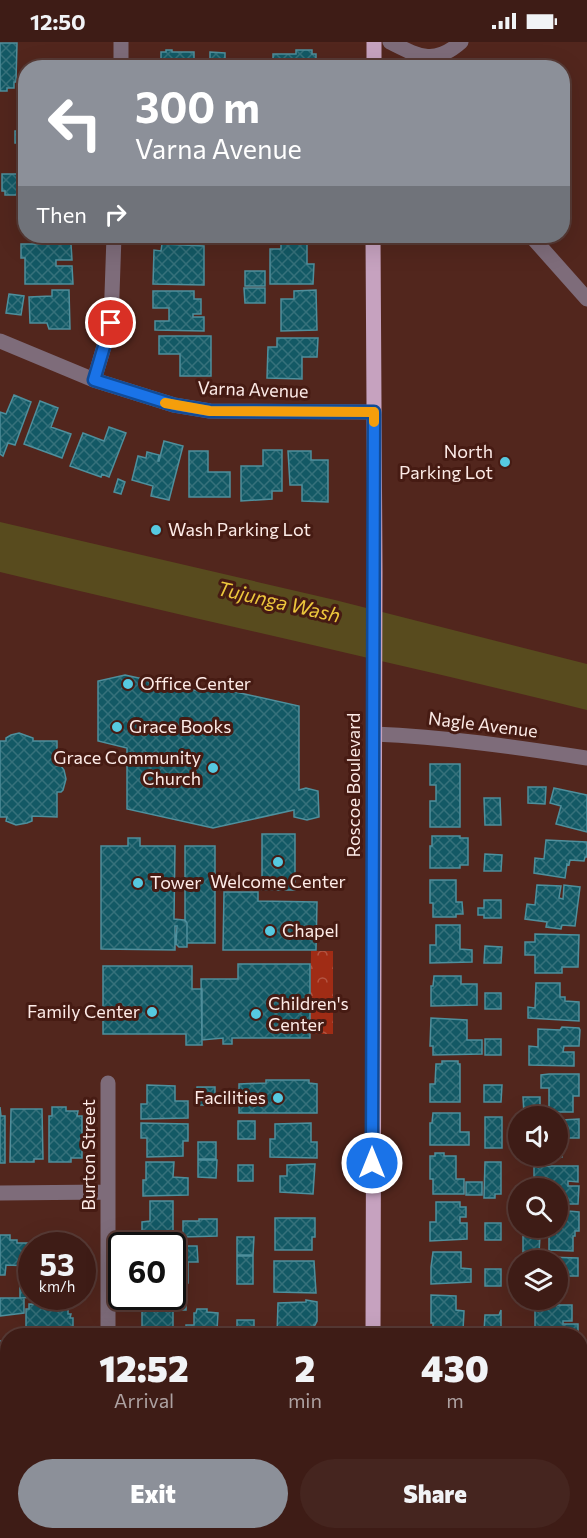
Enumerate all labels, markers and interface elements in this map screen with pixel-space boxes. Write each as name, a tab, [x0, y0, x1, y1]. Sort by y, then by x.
text: 12:50	[30, 8, 86, 35]
text: 300 m	[135, 80, 260, 132]
icon: left	[36, 84, 114, 162]
text: Varna Avenue	[135, 132, 302, 165]
icon: right	[99, 198, 132, 231]
text: Then	[36, 201, 87, 228]
pin	[85, 297, 136, 348]
icon: arrive	[94, 306, 127, 339]
street label: Varna Avenue	[197, 376, 309, 402]
place label: North Parking Lot	[399, 440, 493, 483]
marker: North Parking Lot	[498, 455, 512, 469]
place label: Wash Parking Lot	[168, 518, 311, 540]
marker: Wash Parking Lot	[149, 523, 163, 537]
water label: Tujunga Wash	[215, 575, 343, 627]
place label: Office Center	[140, 672, 251, 694]
marker: Office Center	[121, 677, 135, 691]
street label: Nagle Avenue	[427, 706, 539, 742]
street label: Roscoe Boulevard	[342, 713, 364, 857]
place label: Grace Books	[129, 715, 232, 737]
marker: Grace Books	[110, 720, 124, 734]
place label: Grace Community Church	[53, 746, 201, 789]
marker: Grace Community Church	[206, 761, 220, 775]
marker: Welcome Center	[271, 855, 285, 869]
place label: Welcome Center	[210, 870, 346, 892]
place label: Tower	[150, 871, 201, 893]
marker: Tower	[131, 876, 145, 890]
place label: Chapel	[282, 919, 339, 941]
marker: Chapel	[263, 924, 277, 938]
place label: Children's Center	[268, 992, 349, 1035]
place label: Family Center	[27, 1000, 140, 1022]
marker: Family Center	[145, 1005, 159, 1019]
marker: Children's Center	[249, 1007, 263, 1021]
place label: Facilities	[194, 1086, 266, 1108]
marker: Facilities	[271, 1091, 285, 1105]
street label: Burton Street	[77, 1099, 99, 1211]
map controls	[508, 1106, 568, 1310]
button: sound	[508, 1106, 568, 1166]
position arrow	[340, 1131, 404, 1195]
button: search	[508, 1178, 568, 1238]
speed limit sign: 60	[108, 1232, 186, 1310]
text: 53	[40, 1245, 74, 1282]
button: layers	[508, 1250, 568, 1310]
text: km/h	[39, 1277, 75, 1295]
text: 12:52	[99, 1345, 189, 1389]
text: 2	[295, 1345, 315, 1389]
text: 430	[421, 1345, 489, 1389]
text: Arrival	[114, 1388, 174, 1412]
text: min	[288, 1388, 322, 1412]
text: m	[446, 1388, 464, 1412]
button: Exit	[18, 1459, 288, 1528]
button: Share	[300, 1459, 570, 1528]

